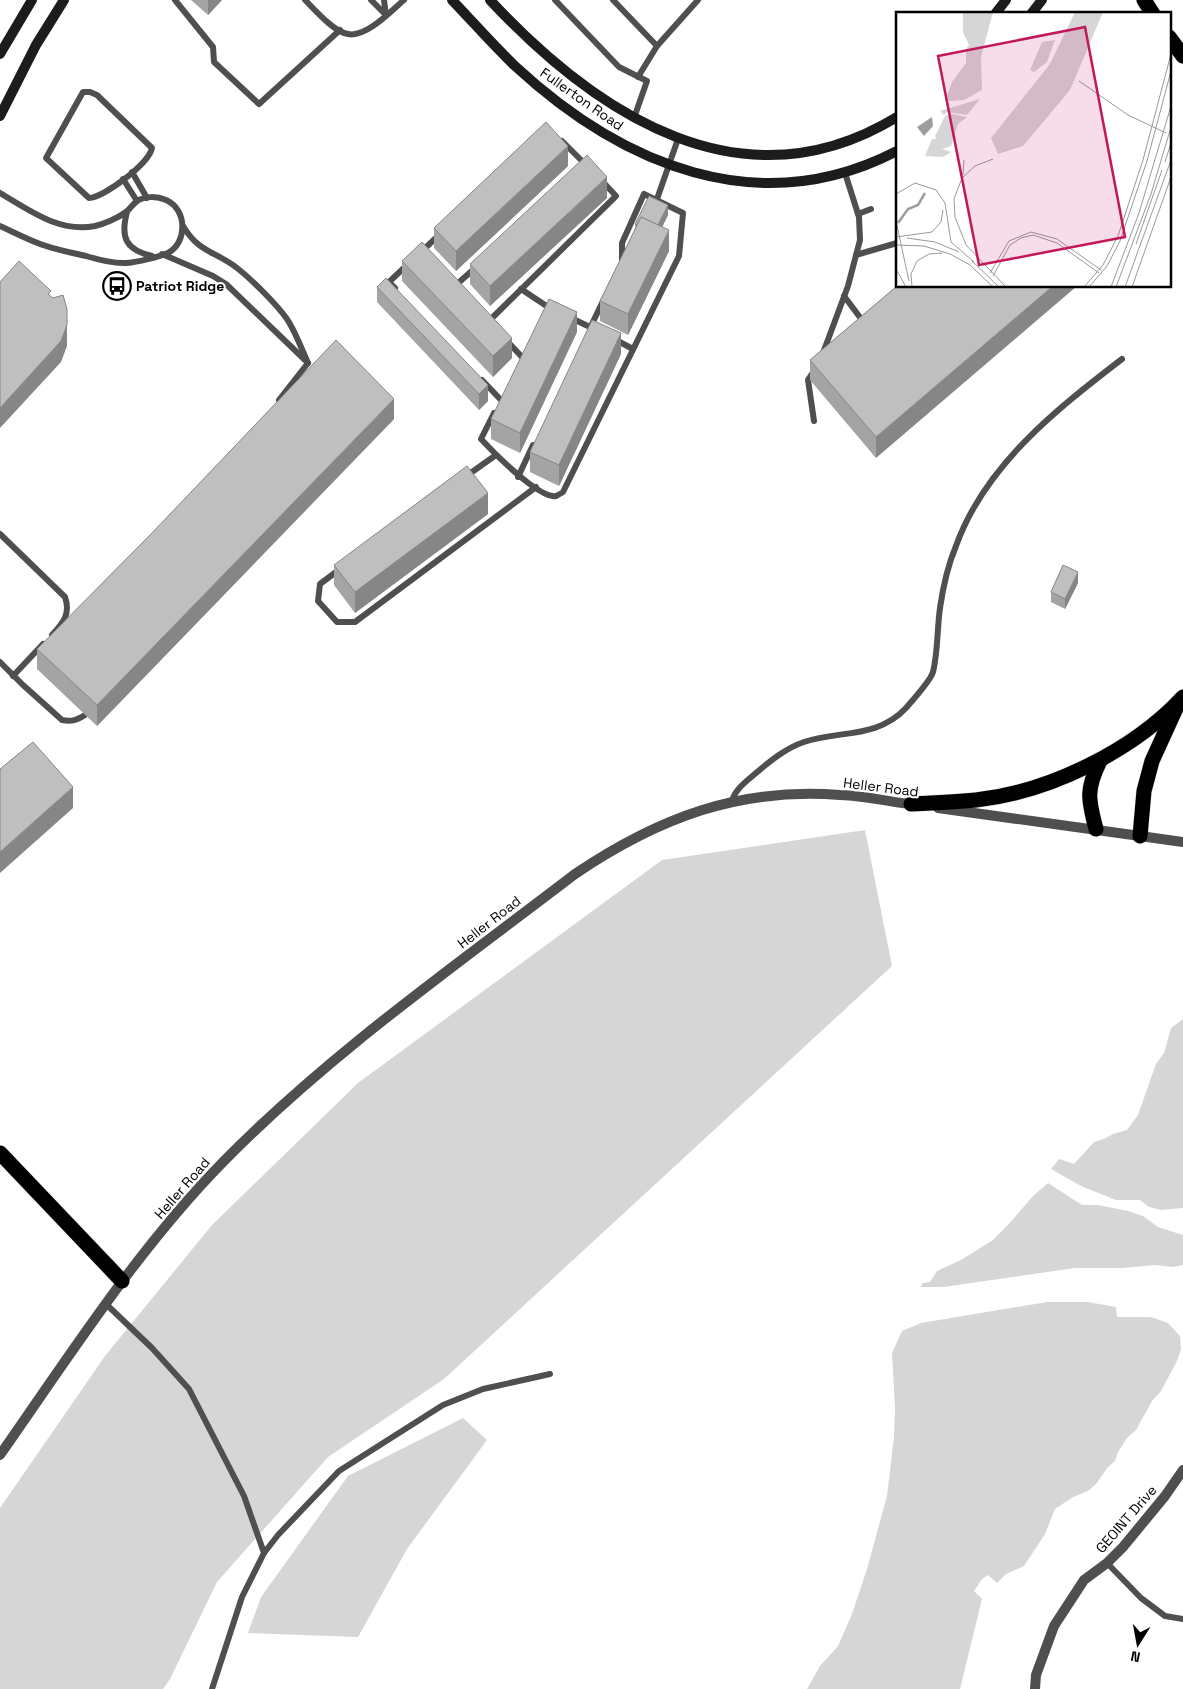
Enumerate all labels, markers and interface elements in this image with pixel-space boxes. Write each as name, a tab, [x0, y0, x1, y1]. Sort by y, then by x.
inset map	[896, 12, 1170, 288]
street label: Fullerton Road	[537, 64, 627, 134]
bus stop icon: Patriot Ridge	[102, 271, 132, 301]
place label: Patriot Ridge	[136, 277, 224, 295]
street label: Heller Road	[842, 773, 920, 801]
street label: Heller Road	[454, 892, 524, 952]
street label: Heller Road	[150, 1153, 214, 1223]
street label: GEOINT Drive	[1092, 1481, 1160, 1557]
north arrow	[1113, 1619, 1163, 1669]
text: N	[1129, 1647, 1142, 1666]

